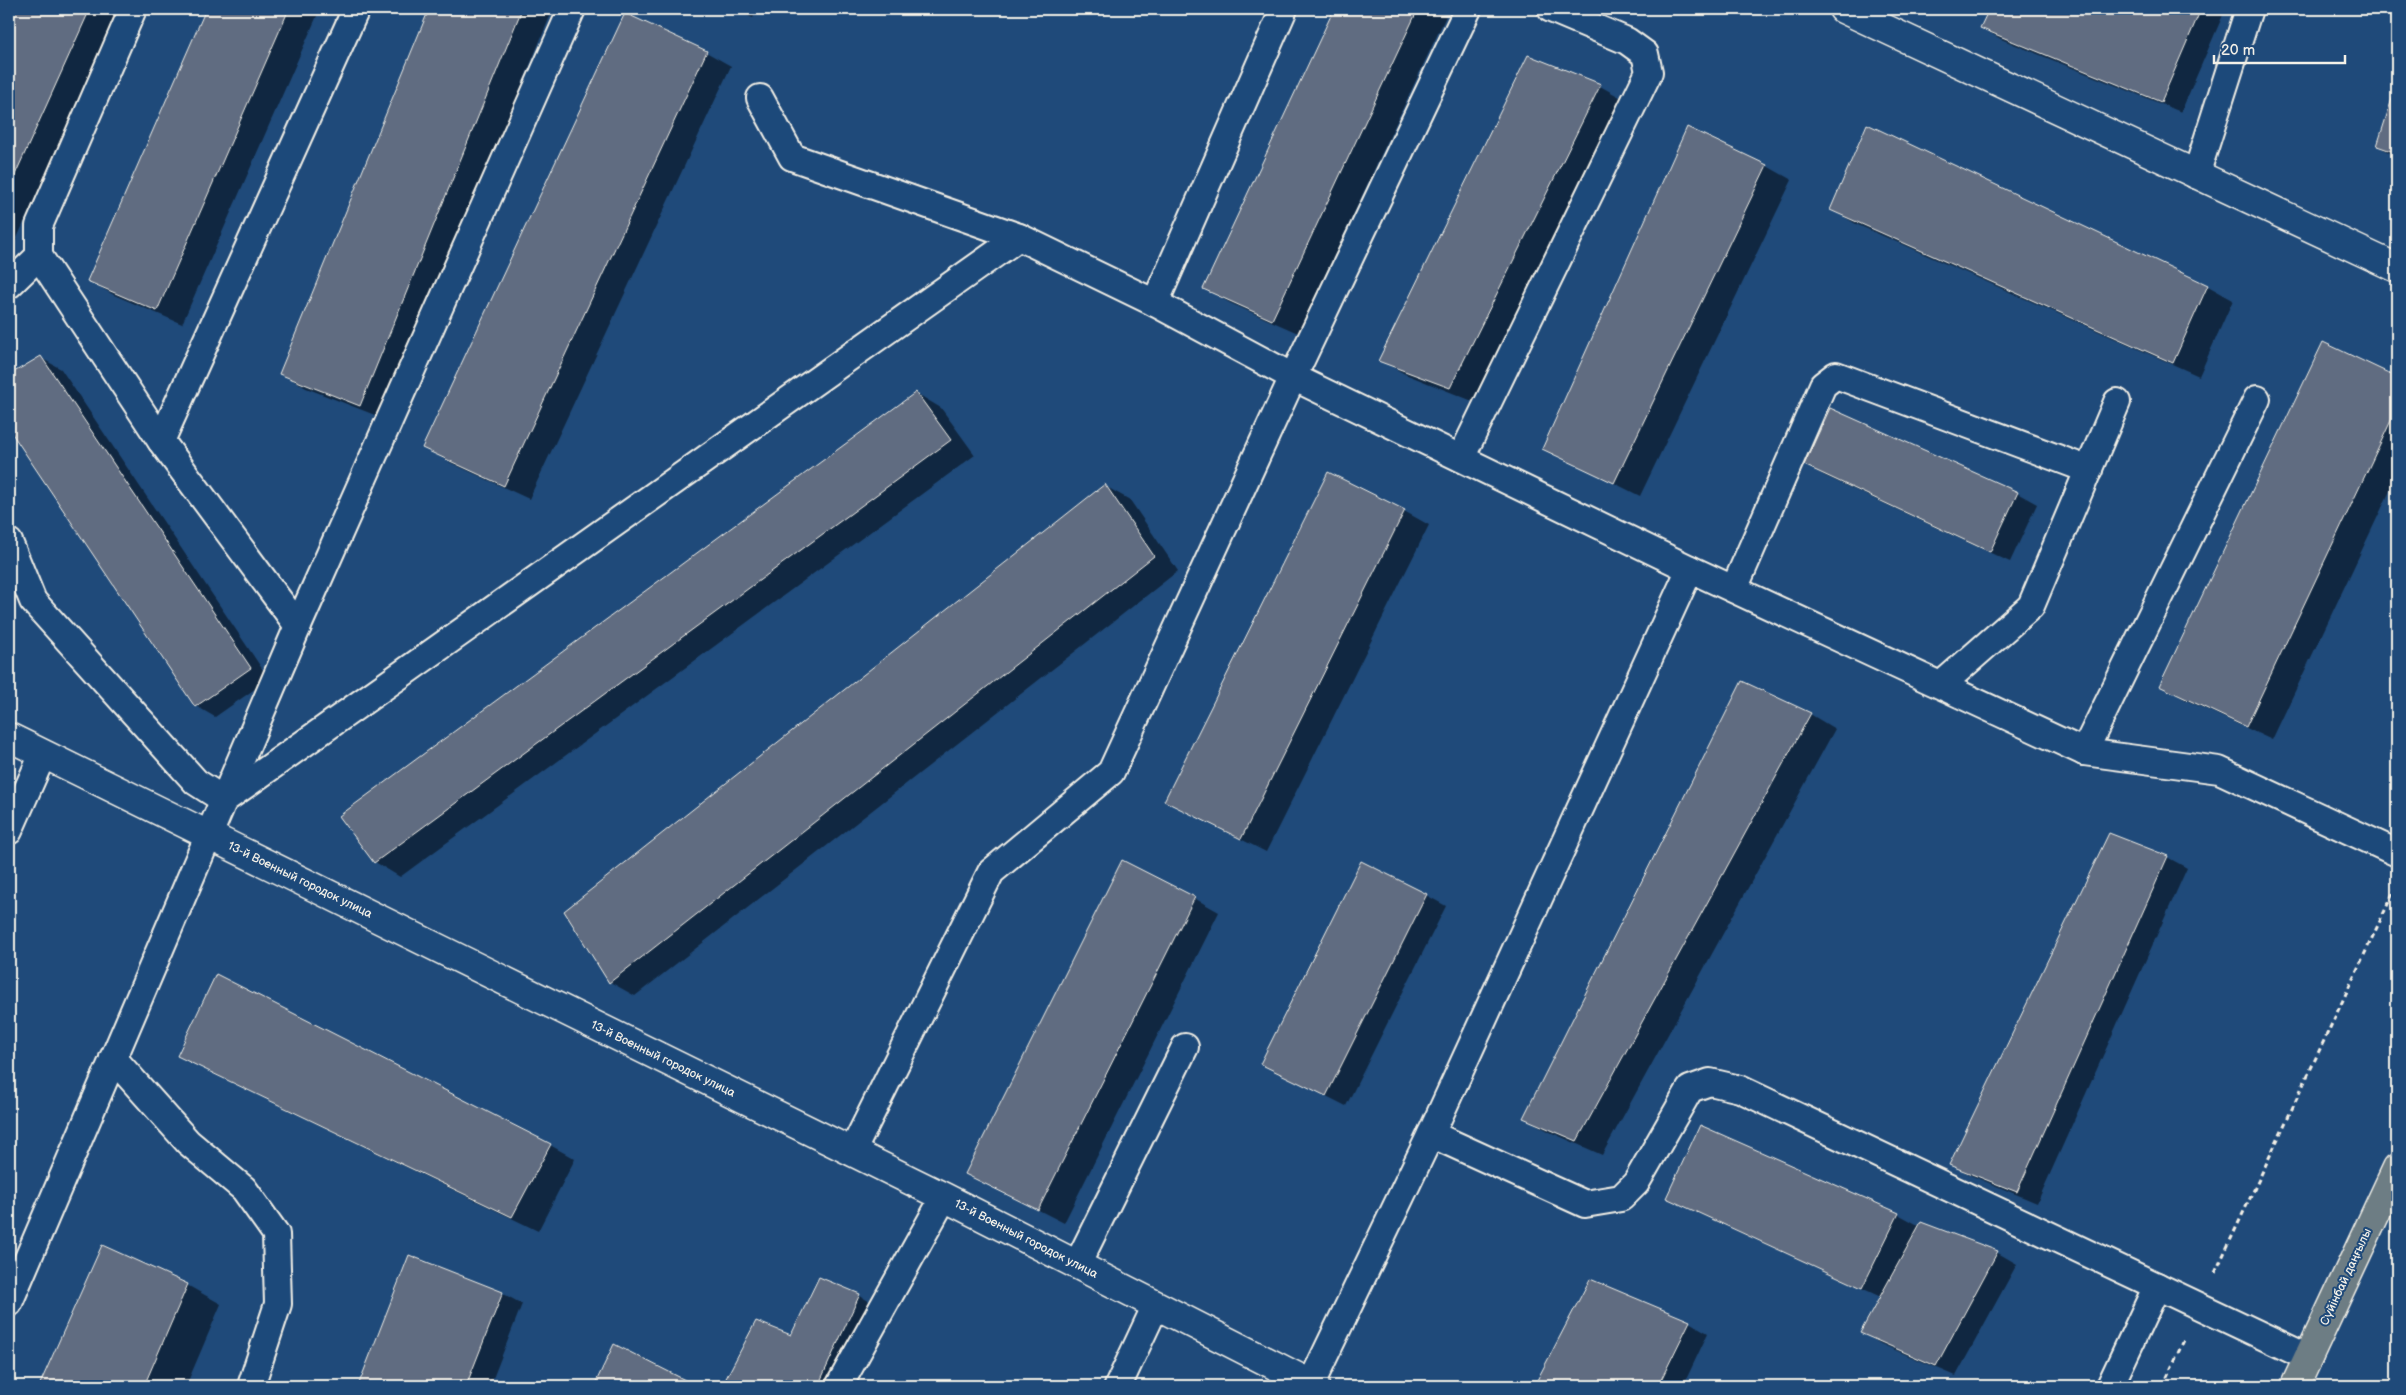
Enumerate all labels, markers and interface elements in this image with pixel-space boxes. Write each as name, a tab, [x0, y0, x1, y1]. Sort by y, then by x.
scale bar	[2214, 32, 2345, 64]
text: 20 m	[2221, 41, 2255, 60]
street label: 13-й Военный городок улица	[225, 838, 375, 922]
street label: 13-й Военный городок улица	[588, 1017, 738, 1101]
street label: 13-й Военный городок улица	[952, 1196, 1100, 1282]
street label: Сүйінбай даңғылы	[2317, 1226, 2375, 1328]

